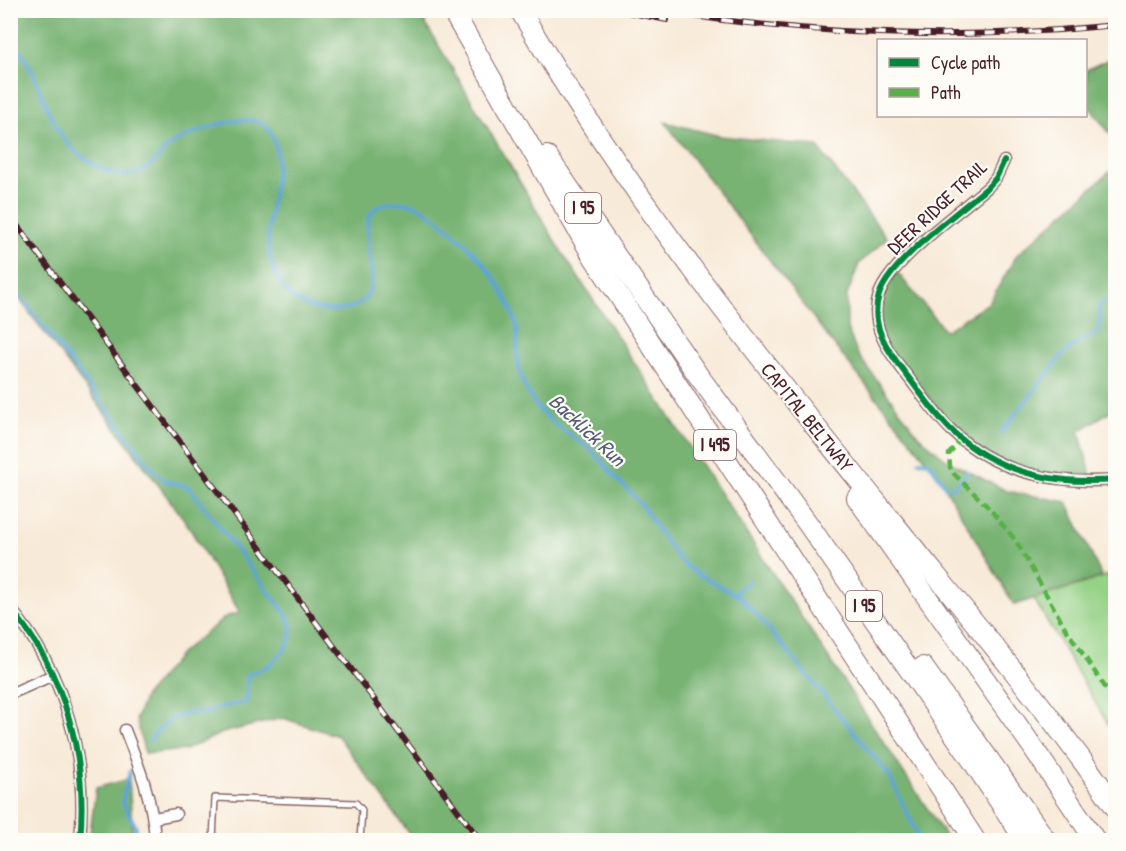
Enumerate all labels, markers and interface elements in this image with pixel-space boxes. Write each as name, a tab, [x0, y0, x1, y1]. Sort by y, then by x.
legend	[877, 39, 1087, 117]
text: Cycle path	[931, 50, 1001, 75]
text: Path	[931, 80, 961, 105]
street label: DEER RIDGE TRAIL	[881, 153, 993, 260]
road number: I 95	[565, 193, 601, 223]
street label: CAPITAL BELTWAY	[755, 357, 860, 477]
water label: Backlick Run	[543, 387, 633, 474]
road number: I 495	[694, 430, 736, 460]
road number: I 95	[846, 591, 882, 621]

